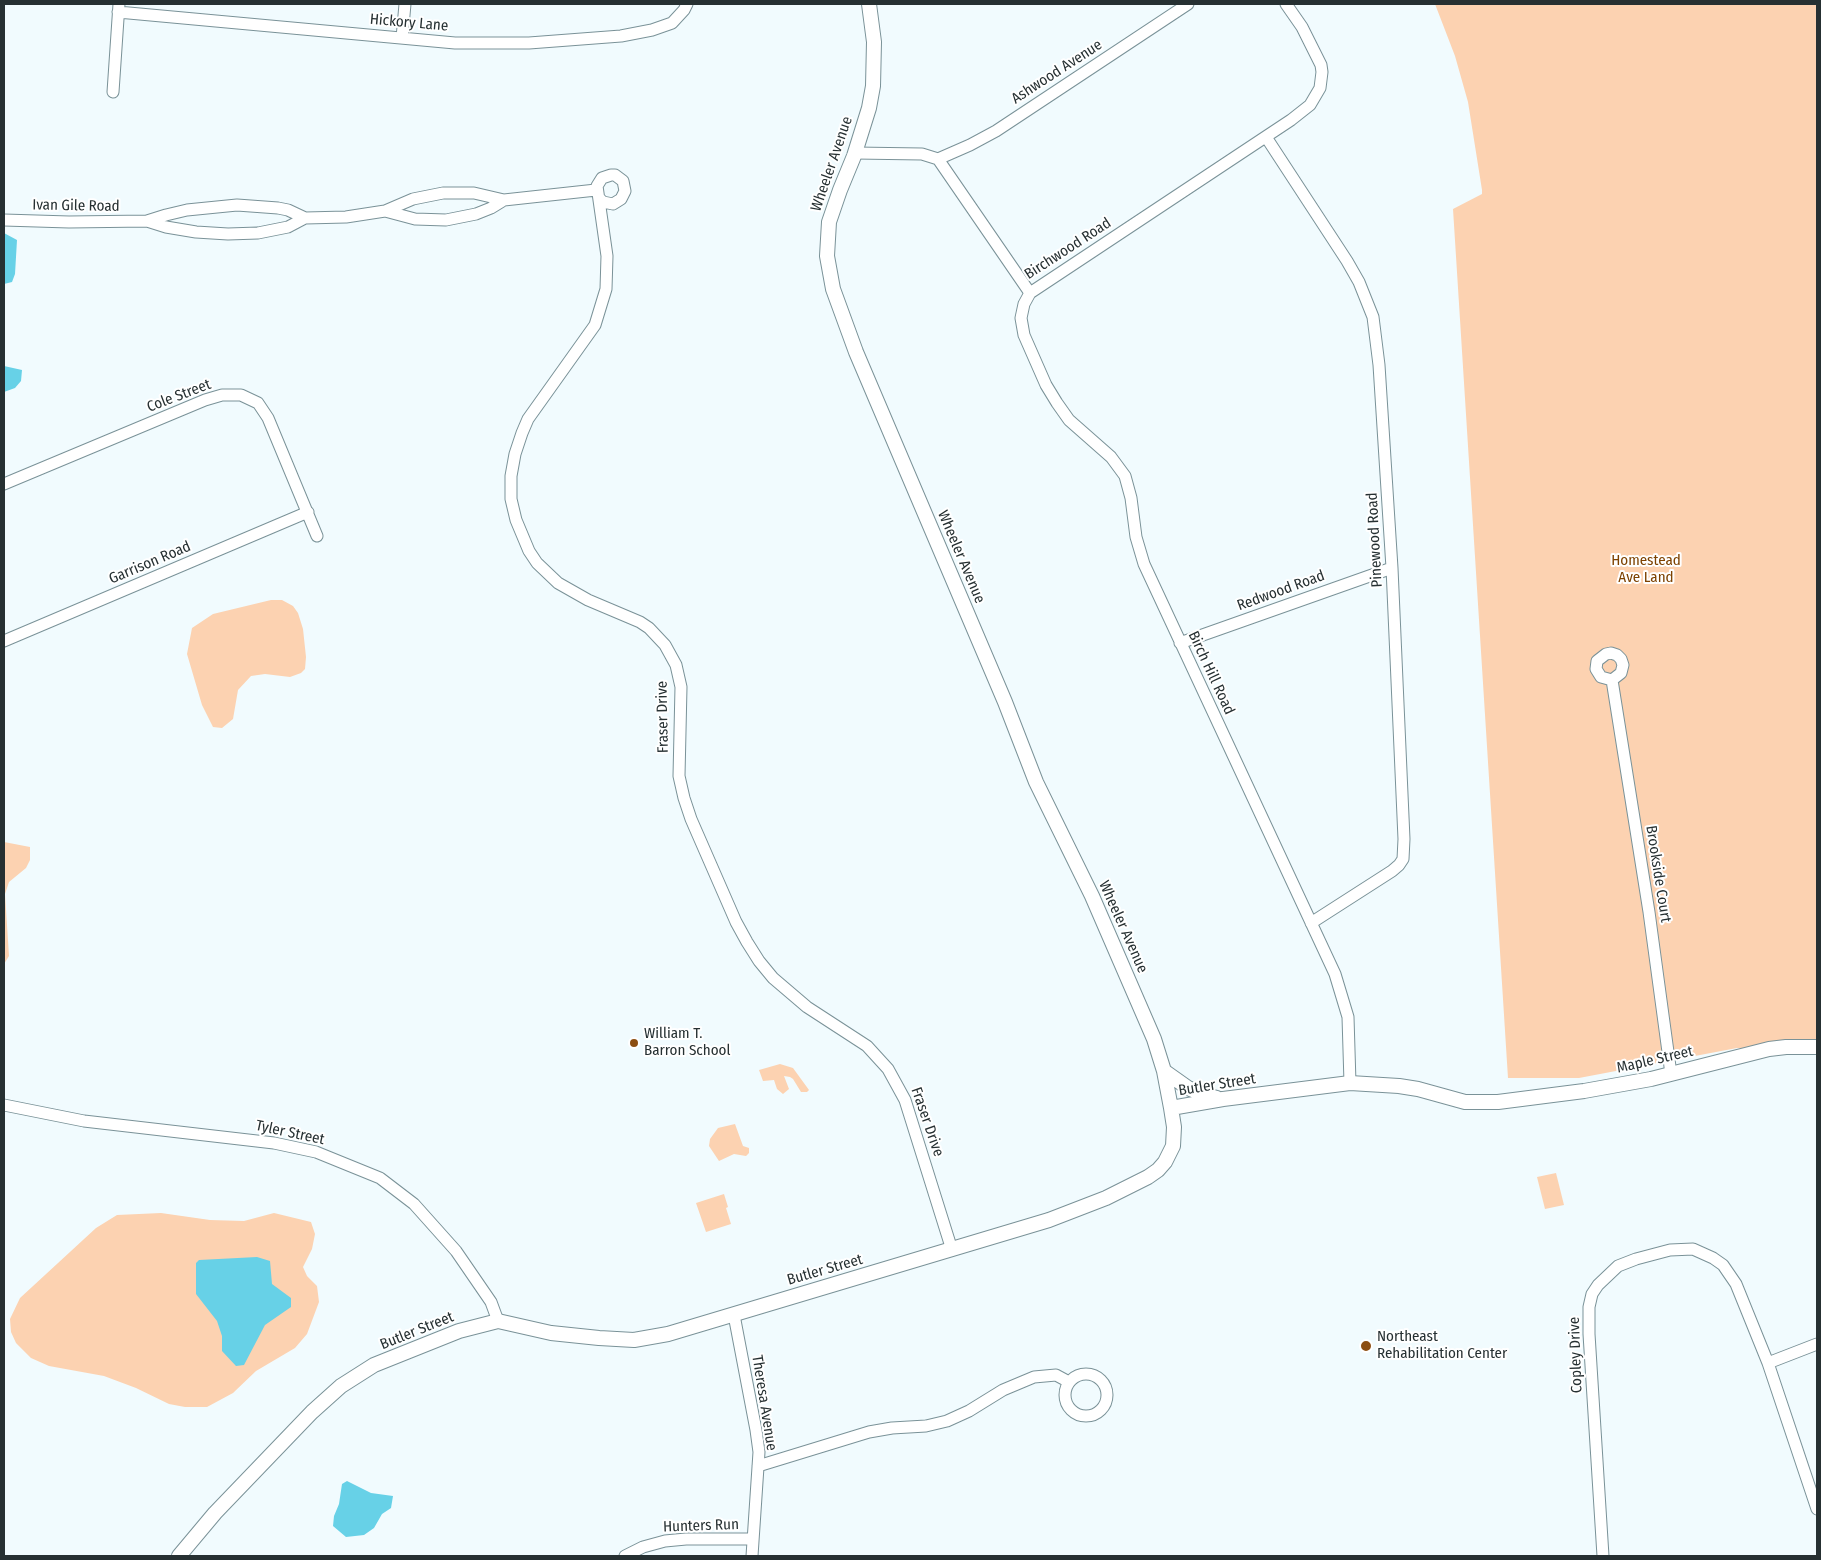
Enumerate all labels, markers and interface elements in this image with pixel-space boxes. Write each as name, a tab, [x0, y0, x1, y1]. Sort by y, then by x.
street label: Hickory Lane	[369, 11, 449, 35]
street label: Ashwood Avenue	[1008, 36, 1106, 108]
street label: Wheeler Avenue	[807, 114, 857, 214]
street label: Ivan Gile Road	[32, 196, 120, 216]
street label: Birchwood Road	[1021, 214, 1115, 284]
street label: Cole Street	[145, 376, 213, 416]
street label: Pinewood Road	[1364, 492, 1386, 588]
street label: Wheeler Avenue	[933, 508, 989, 606]
street label: Garrison Road	[106, 538, 194, 588]
park label: Homestead Ave Land	[1611, 552, 1681, 587]
street label: Redwood Road	[1235, 567, 1327, 615]
street label: Birch Hill Road	[1184, 628, 1238, 718]
street label: Fraser Drive	[653, 681, 673, 753]
street label: Brookside Court	[1641, 824, 1675, 924]
street label: Wheeler Avenue	[1095, 878, 1151, 976]
place label: William T. Barron School	[644, 1025, 730, 1060]
marker: William T. Barron School	[628, 1037, 640, 1049]
street label: Maple Street	[1615, 1042, 1695, 1078]
street label: Butler Street	[1177, 1070, 1257, 1100]
street label: Fraser Drive	[907, 1085, 947, 1159]
street label: Tyler Street	[254, 1117, 326, 1149]
street label: Butler Street	[785, 1251, 865, 1289]
street label: Butler Street	[378, 1308, 456, 1354]
street label: Copley Drive	[1566, 1317, 1586, 1393]
place label: Northeast Rehabilitation Center	[1377, 1328, 1507, 1363]
marker: Northeast Rehabilitation Center	[1359, 1339, 1373, 1353]
street label: Theresa Avenue	[748, 1354, 780, 1452]
street label: Hunters Run	[663, 1516, 739, 1536]

